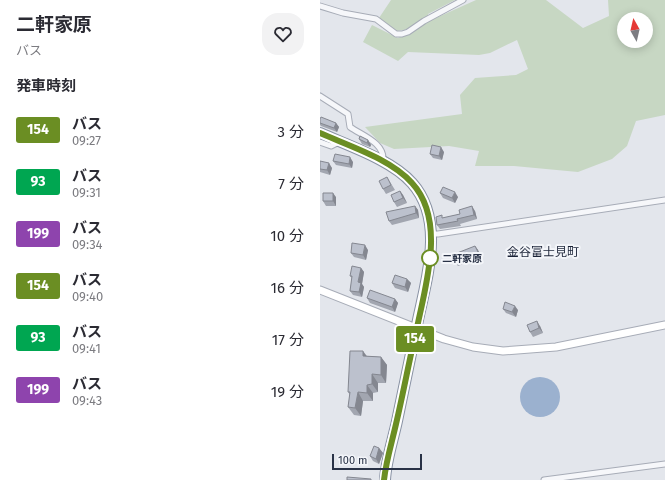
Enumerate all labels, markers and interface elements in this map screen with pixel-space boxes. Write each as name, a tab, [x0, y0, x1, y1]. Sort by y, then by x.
north arrow	[617, 12, 653, 48]
map controls	[617, 12, 653, 48]
text: 二軒家原	[16, 13, 92, 36]
button: heart	[262, 13, 304, 55]
text: バス	[16, 43, 42, 58]
text: 発車時刻	[16, 77, 76, 95]
text: バス	[72, 115, 102, 133]
text: 154	[27, 121, 49, 138]
text: 3 分	[278, 123, 304, 141]
text: 09:27	[72, 133, 101, 148]
text: バス	[72, 167, 102, 185]
text: 93	[31, 173, 45, 190]
text: 7 分	[278, 175, 304, 193]
text: 09:31	[72, 185, 101, 200]
text: バス	[72, 219, 102, 237]
text: 199	[27, 225, 49, 242]
text: 10 分	[270, 227, 304, 245]
text: 09:34	[72, 237, 103, 252]
district label: 金谷富士見町	[507, 245, 579, 259]
marker: 二軒家原	[421, 249, 439, 267]
place label: 二軒家原	[442, 253, 482, 265]
text: バス	[72, 271, 102, 289]
text: 154	[27, 277, 49, 294]
text: 16 分	[271, 279, 304, 297]
text: 09:40	[72, 289, 103, 304]
text: バス	[72, 323, 102, 341]
line badge: 154	[392, 326, 438, 352]
text: 93	[31, 329, 45, 346]
text: 154	[404, 330, 426, 347]
text: 17 分	[272, 331, 304, 349]
text: 09:41	[72, 341, 101, 356]
text: バス	[72, 375, 102, 393]
text: 199	[27, 381, 49, 398]
text: 19 分	[271, 383, 304, 401]
text: 09:43	[72, 393, 102, 408]
scale bar	[332, 452, 422, 471]
text: 100 m	[338, 454, 367, 467]

